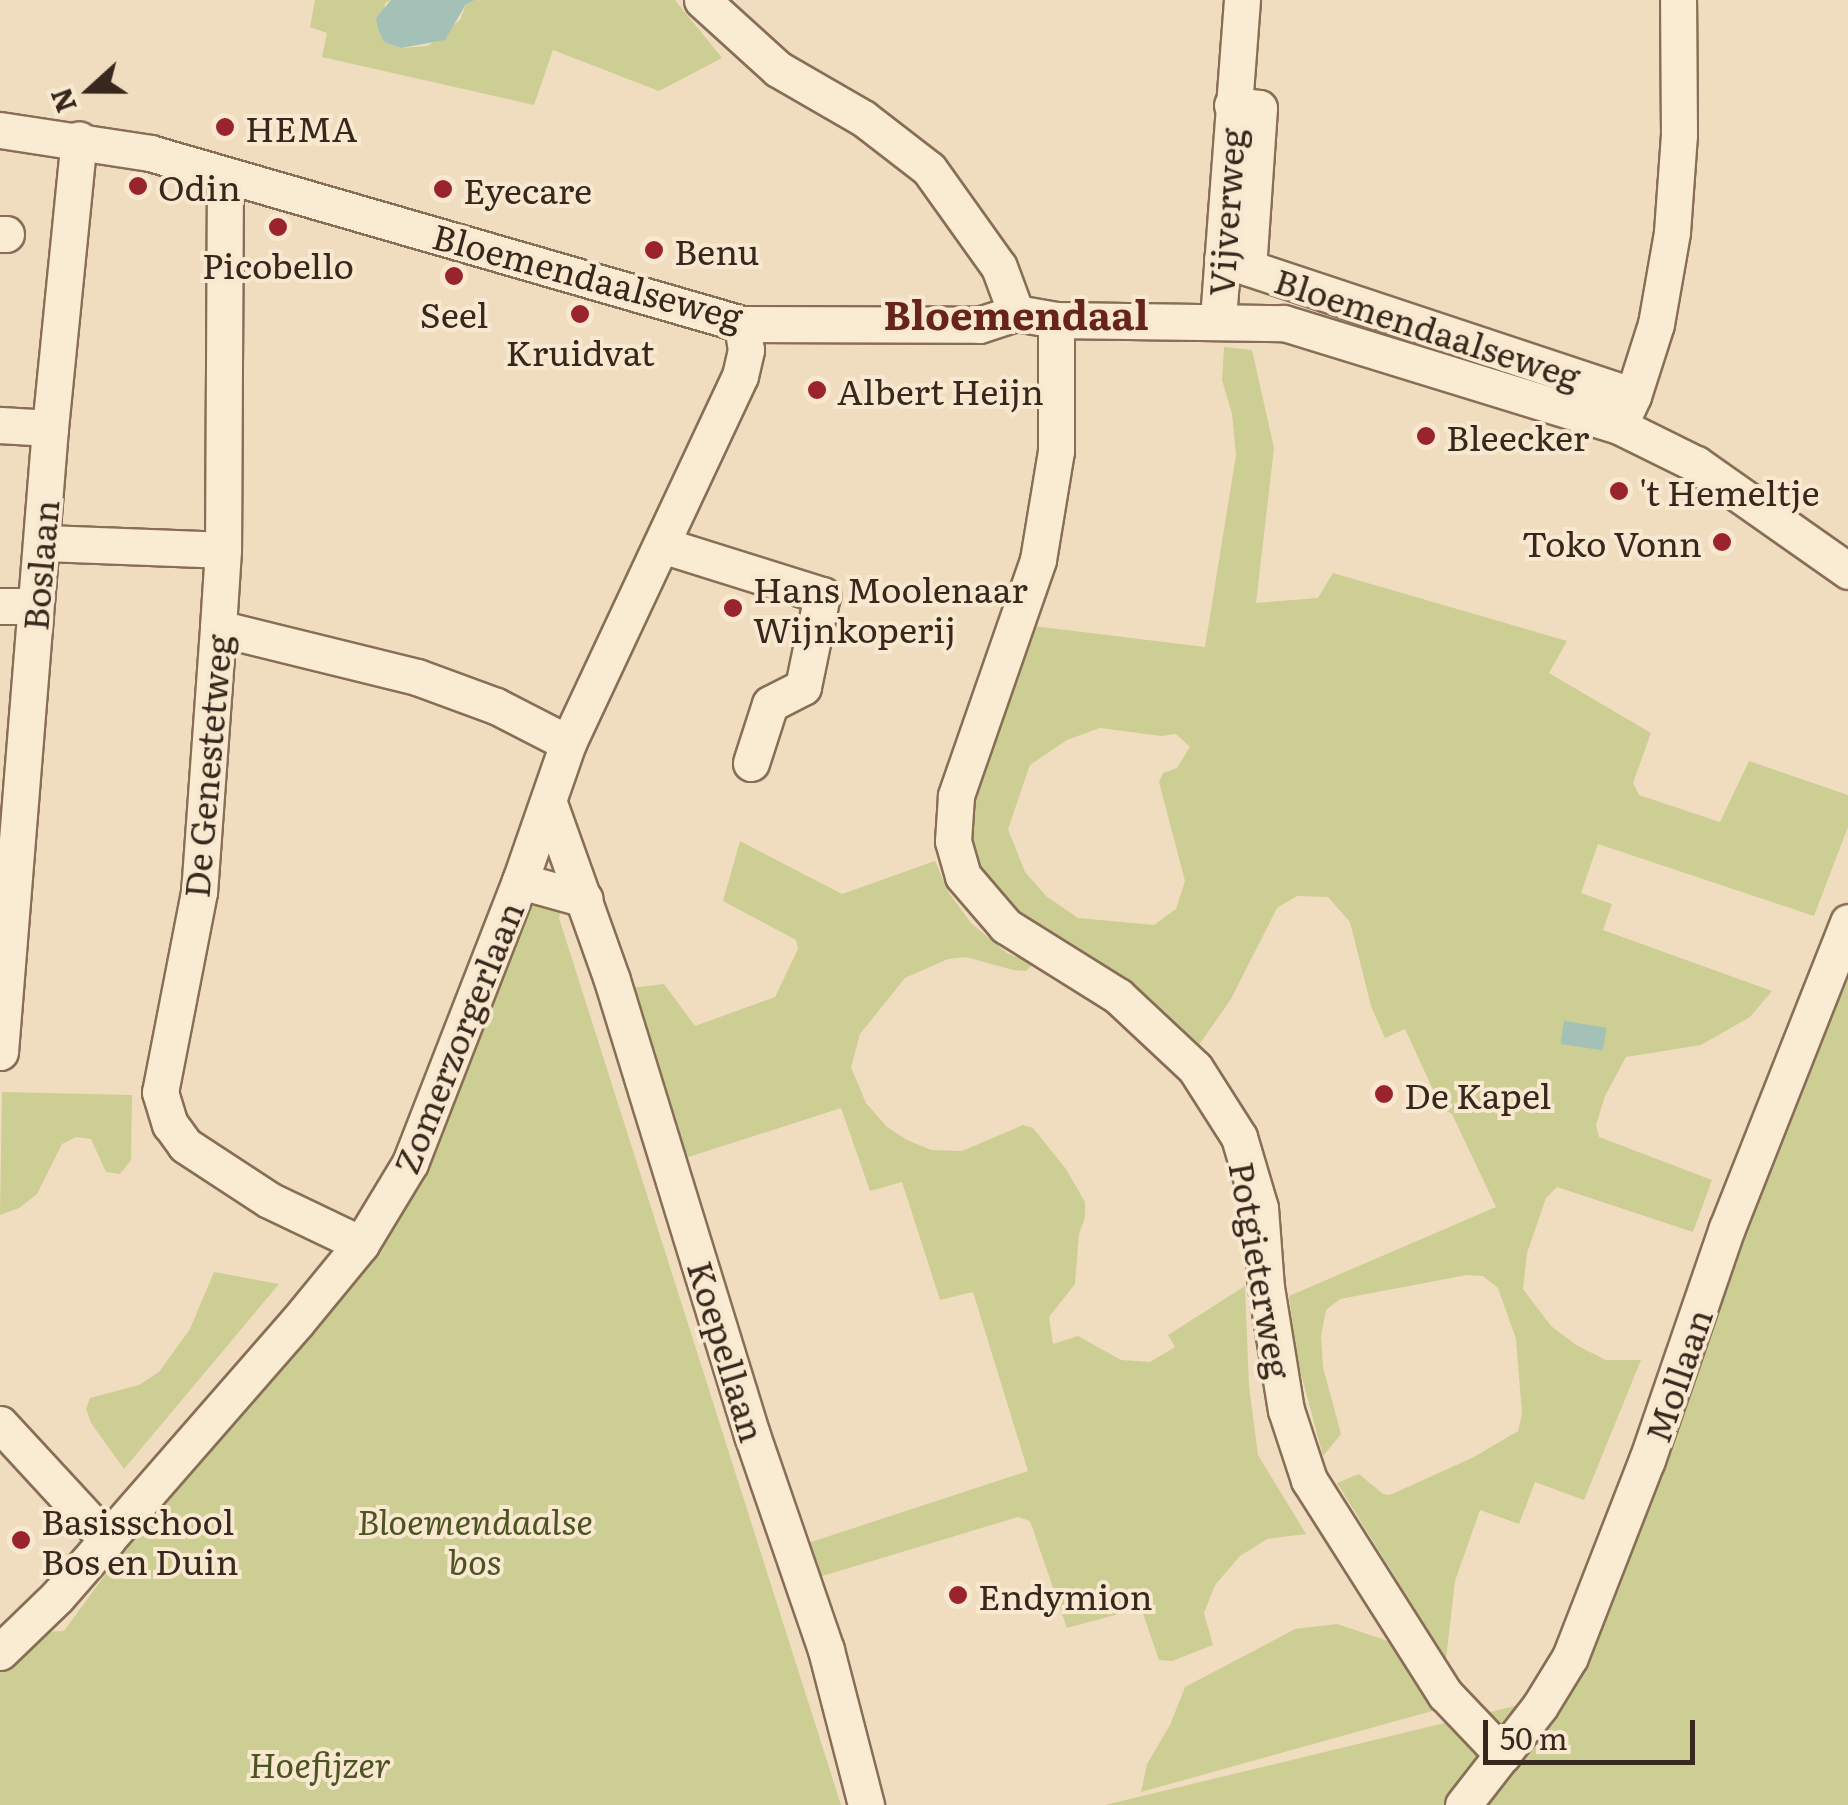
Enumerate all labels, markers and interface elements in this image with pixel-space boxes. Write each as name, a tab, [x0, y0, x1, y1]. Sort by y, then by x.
north arrow	[40, 40, 140, 140]
text: N	[38, 82, 86, 119]
place label: HEMA	[245, 106, 357, 148]
marker: HEMA	[214, 116, 236, 138]
street label: Vijverweg	[1198, 126, 1252, 298]
place label: Odin	[158, 165, 241, 207]
place label: Eyecare	[463, 168, 592, 210]
marker: Odin	[127, 175, 149, 197]
marker: Eyecare	[432, 178, 454, 200]
street label: Bloemendaalseweg	[428, 213, 748, 337]
marker: Picobello	[267, 216, 289, 238]
place label: Benu	[674, 229, 759, 271]
marker: Benu	[643, 239, 665, 261]
place label: Picobello	[202, 243, 354, 285]
street label: Bloemendaalseweg	[1270, 258, 1586, 396]
marker: Seel	[443, 265, 465, 287]
district label: Bloemendaal	[883, 289, 1149, 337]
place label: Seel	[420, 292, 488, 334]
marker: Kruidvat	[569, 303, 591, 325]
place label: Kruidvat	[505, 330, 655, 372]
place label: Albert Heijn	[837, 369, 1044, 411]
marker: Albert Heijn	[806, 379, 828, 401]
place label: Bleecker	[1446, 415, 1589, 457]
marker: Bleecker	[1415, 425, 1437, 447]
place label: 't Hemeltje	[1639, 470, 1820, 512]
marker: 't Hemeltje	[1608, 480, 1630, 502]
street label: Boslaan	[12, 498, 66, 632]
place label: Toko Vonn	[1522, 521, 1702, 563]
marker: Toko Vonn	[1711, 531, 1733, 553]
place label: Hans Moolenaar Wijnkoperij	[753, 567, 1028, 649]
marker: Hans Moolenaar Wijnkoperij	[722, 597, 744, 619]
street label: De Genestetweg	[174, 632, 238, 900]
street label: Zomerzorgerlaan	[383, 895, 531, 1179]
place label: De Kapel	[1404, 1073, 1551, 1115]
marker: De Kapel	[1373, 1083, 1395, 1105]
street label: Potgieterweg	[1222, 1158, 1302, 1382]
street label: Koepellaan	[681, 1255, 775, 1447]
street label: Mollaan	[1635, 1303, 1719, 1447]
place label: Basisschool Bos en Duin	[41, 1499, 239, 1581]
park label: Bloemendaalse bos	[357, 1499, 593, 1581]
marker: Basisschool Bos en Duin	[10, 1529, 32, 1551]
place label: Endymion	[978, 1574, 1153, 1616]
marker: Endymion	[947, 1584, 969, 1606]
scale bar	[1488, 1700, 1700, 1762]
text: 50 m	[1500, 1715, 1568, 1759]
park label: Hoefijzer	[249, 1742, 391, 1784]

